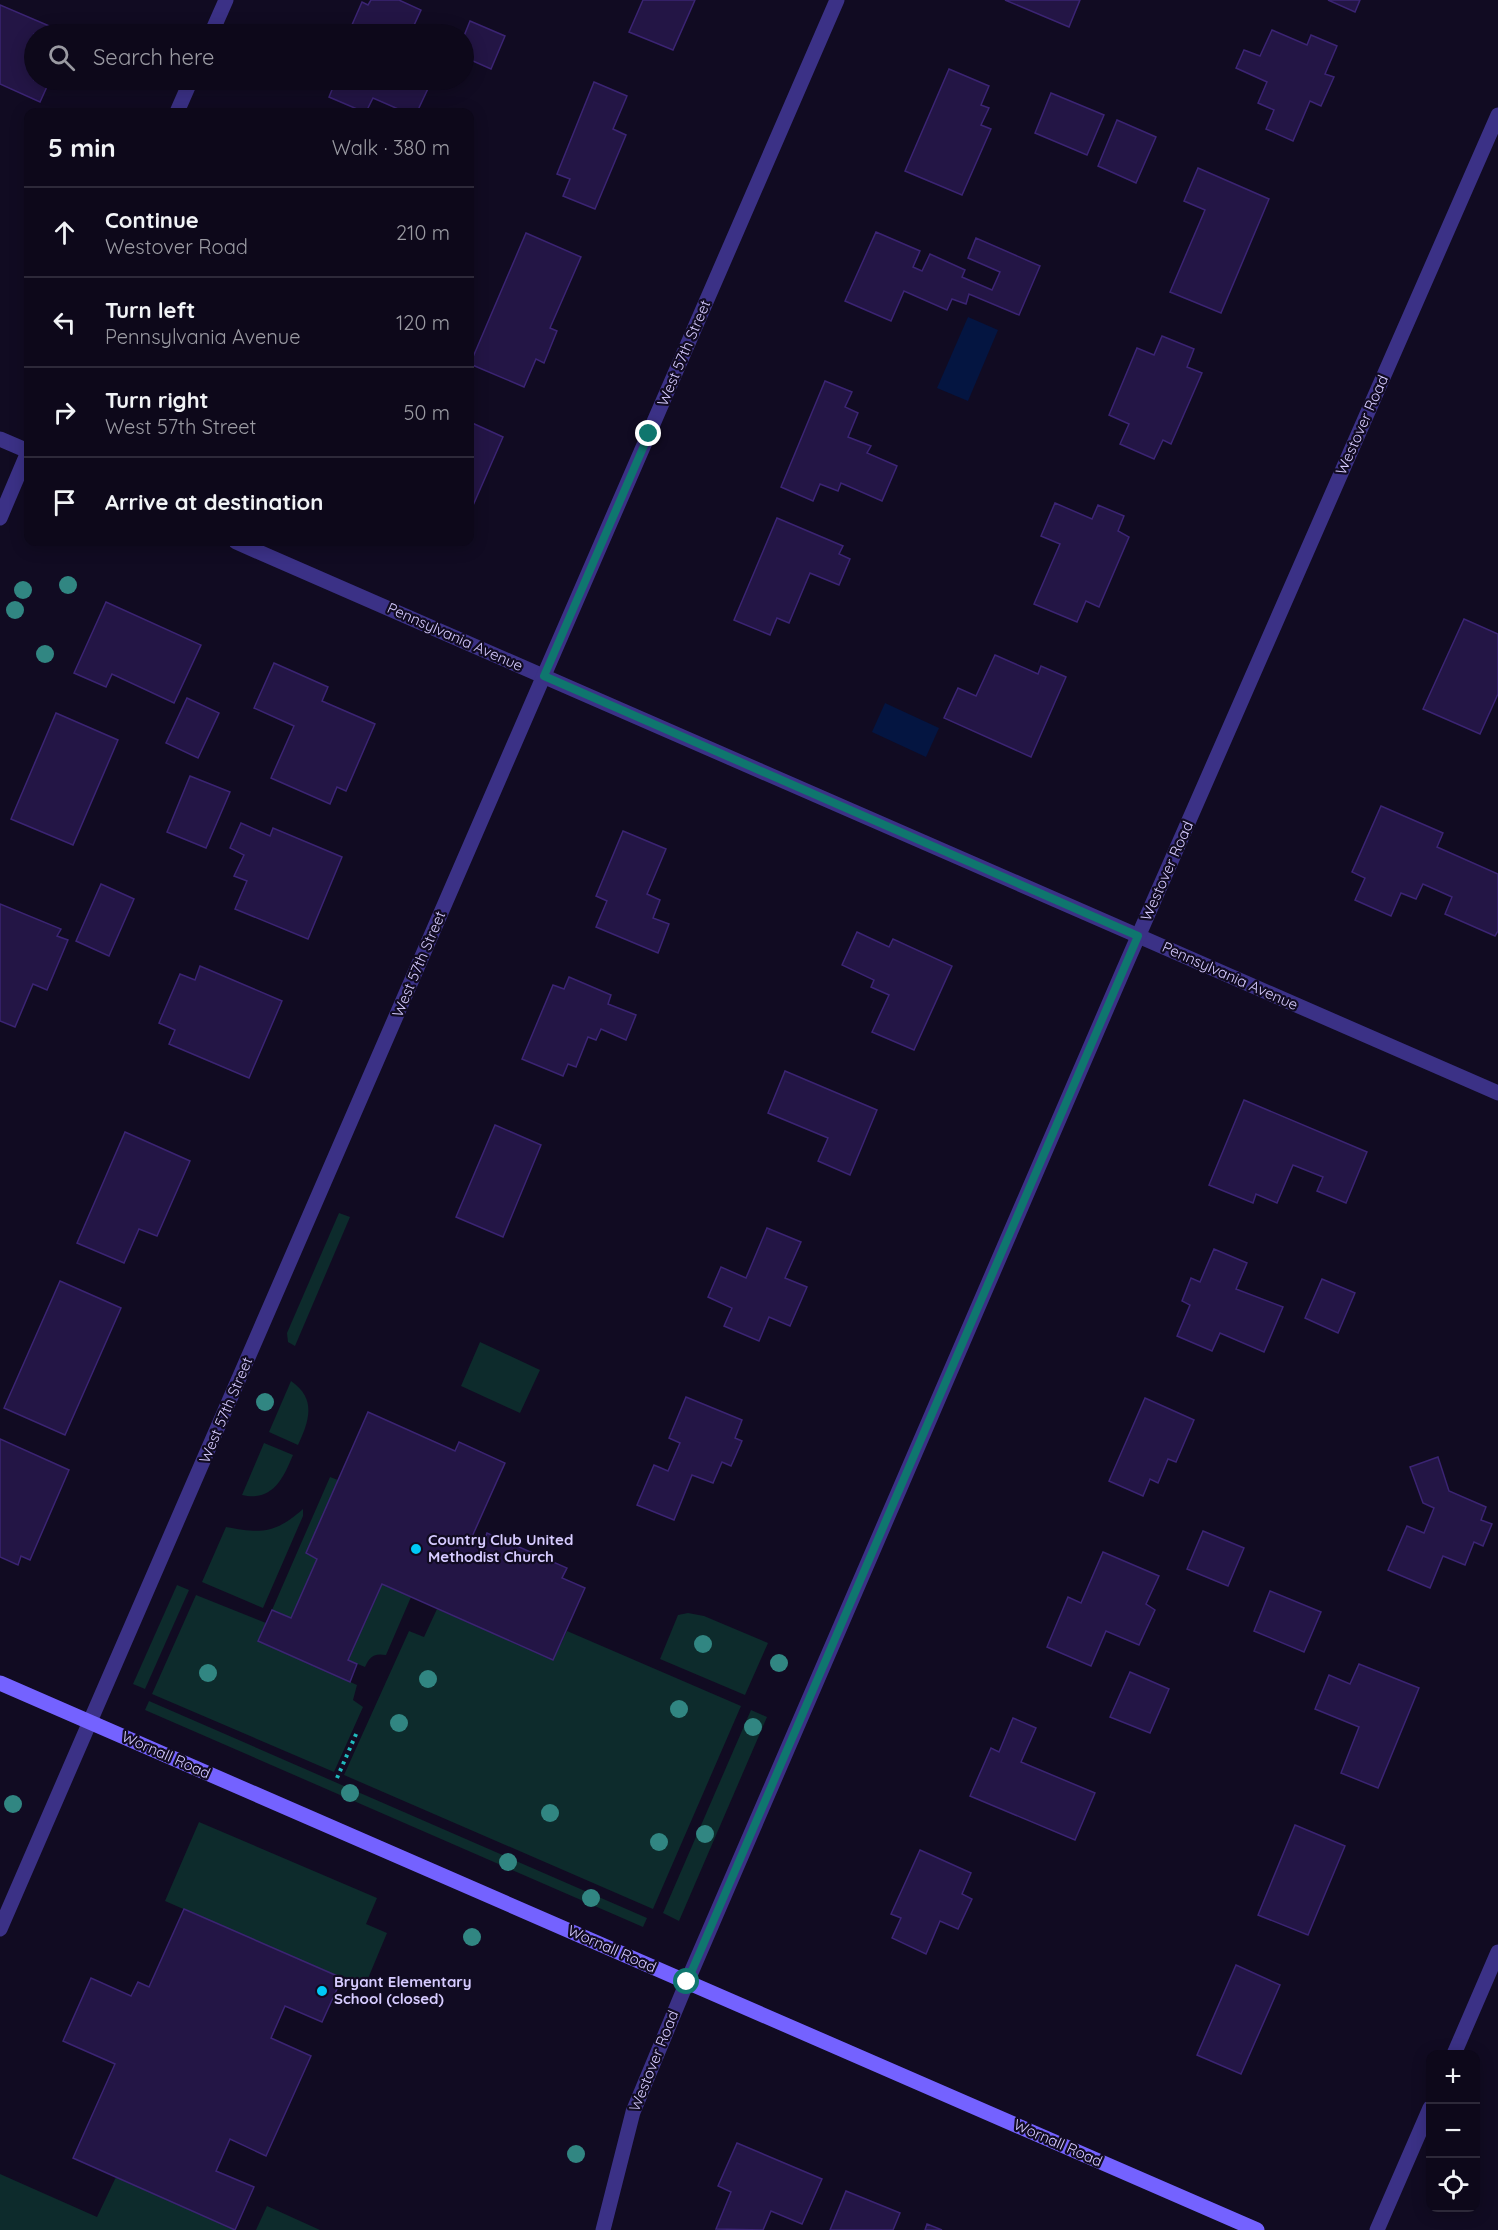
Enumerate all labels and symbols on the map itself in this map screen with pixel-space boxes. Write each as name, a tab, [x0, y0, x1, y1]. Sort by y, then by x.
street label: West 57th Street	[653, 297, 714, 409]
street label: Westover Road	[1331, 372, 1392, 478]
route end	[635, 420, 661, 446]
street label: Pennsylvania Avenue	[384, 598, 526, 675]
street label: Westover Road	[1136, 818, 1197, 924]
street label: West 57th Street	[388, 908, 449, 1020]
street label: Pennsylvania Avenue	[1159, 937, 1301, 1014]
street label: West 57th Street	[195, 1354, 256, 1466]
place label: Country Club United Methodist Church	[428, 1530, 573, 1566]
marker: Country Club United Methodist Church	[409, 1542, 423, 1556]
street label: Wornall Road	[119, 1727, 213, 1783]
street label: Wornall Road	[565, 1921, 659, 1977]
route start	[673, 1968, 699, 1994]
place label: Bryant Elementary School (closed)	[334, 1972, 472, 2008]
marker: Bryant Elementary School (closed)	[315, 1984, 329, 1998]
street label: Westover Road	[625, 2008, 682, 2114]
street label: Wornall Road	[1011, 2115, 1105, 2171]

